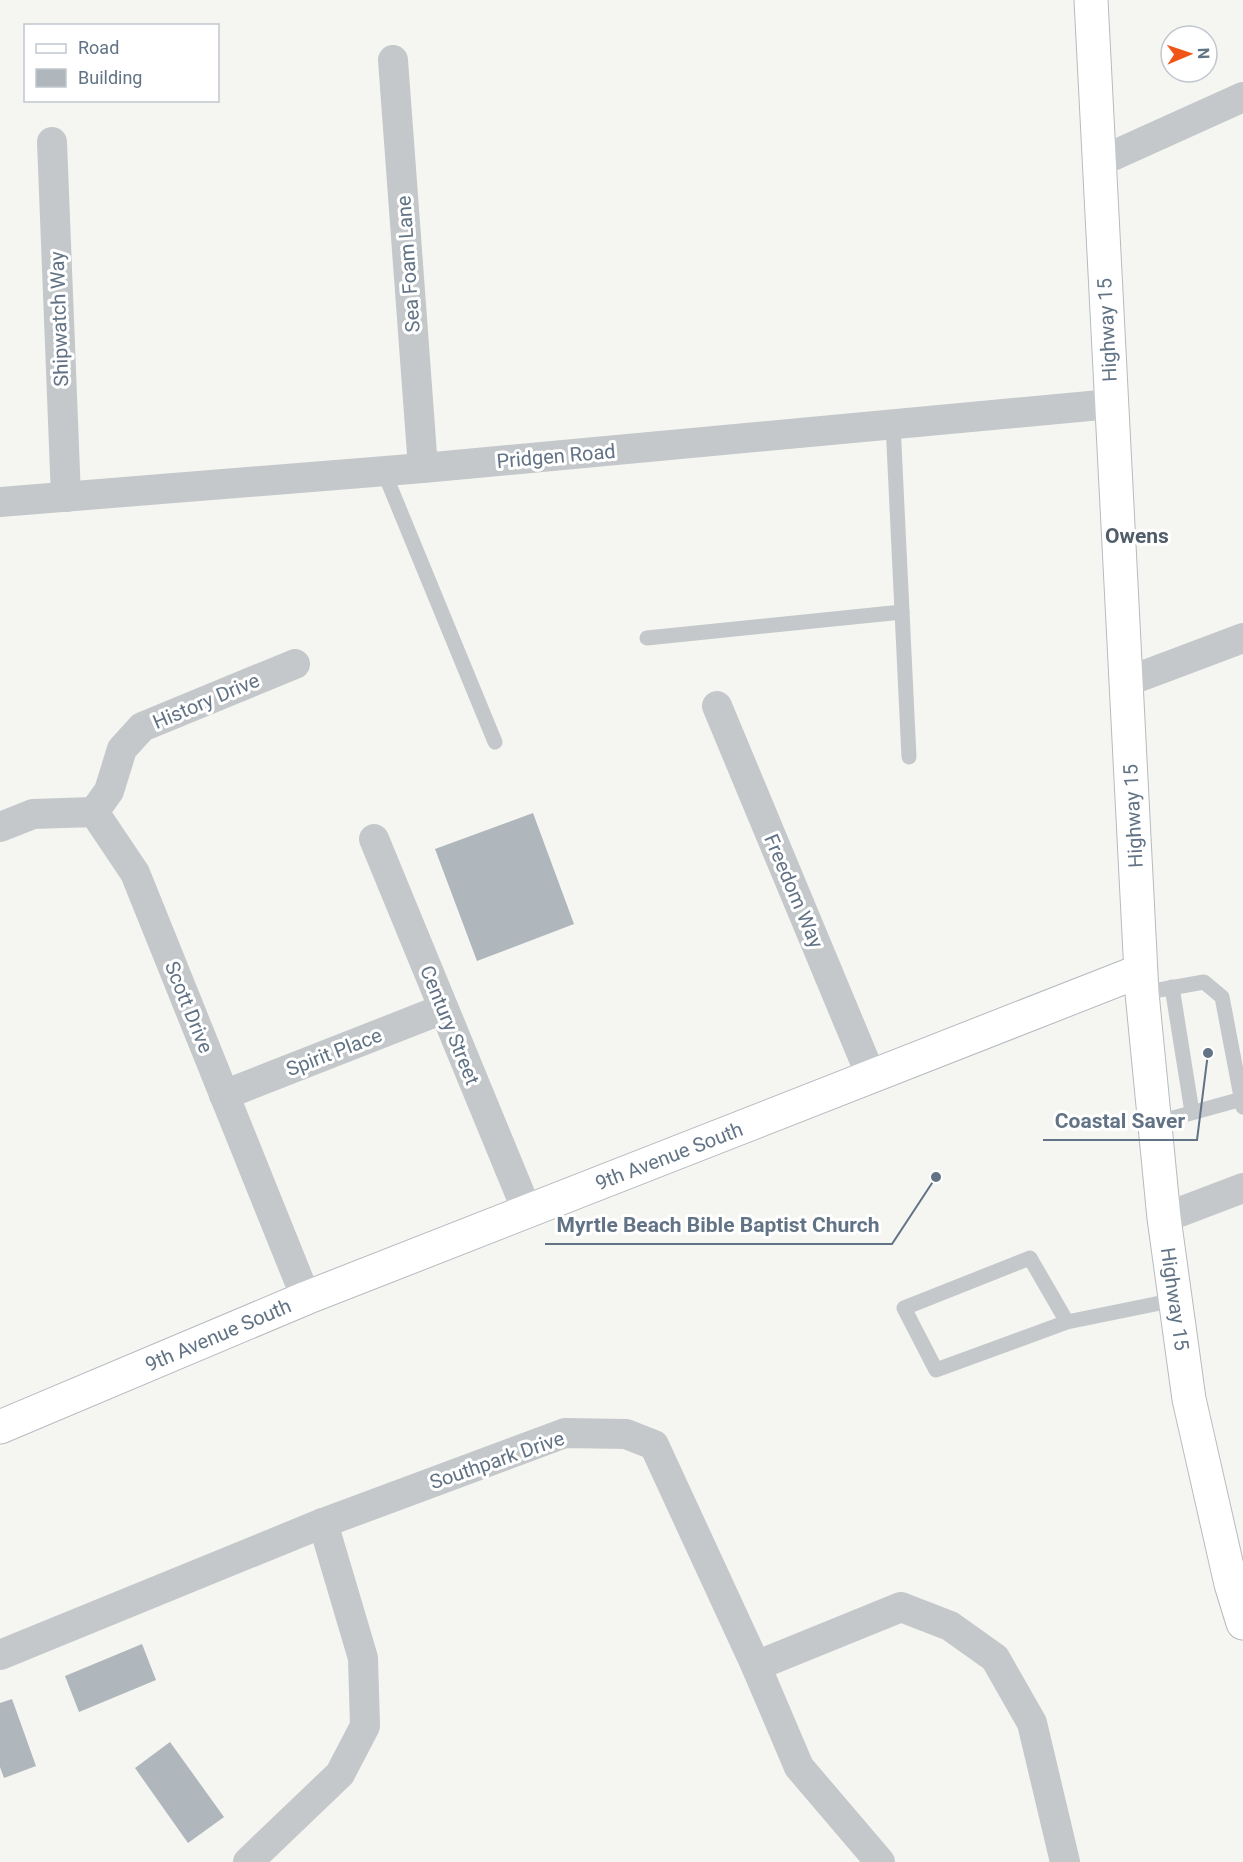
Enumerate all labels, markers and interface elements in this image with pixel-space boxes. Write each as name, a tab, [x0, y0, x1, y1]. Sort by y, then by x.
legend	[24, 24, 219, 102]
north arrow	[1159, 24, 1219, 84]
text: Road	[78, 37, 119, 58]
text: N	[1194, 48, 1213, 59]
text: Building	[78, 67, 142, 88]
street label: Sea Foam Lane	[391, 195, 425, 333]
street label: Shipwatch Way	[45, 250, 73, 387]
street label: Highway 15	[1092, 277, 1122, 383]
street label: Pridgen Road	[496, 439, 616, 473]
district label: Owens	[1105, 524, 1169, 548]
street label: History Drive	[149, 668, 263, 734]
street label: Highway 15	[1118, 763, 1148, 869]
street label: Freedom Way	[759, 830, 829, 952]
street label: Scott Drive	[160, 958, 218, 1056]
street label: Century Street	[415, 962, 485, 1088]
street label: Spirit Place	[283, 1023, 385, 1081]
callout: Coastal Saver	[1043, 1101, 1197, 1140]
text: Coastal Saver	[1055, 1109, 1185, 1133]
street label: 9th Avenue South	[592, 1117, 746, 1195]
callout: Myrtle Beach Bible Baptist Church	[545, 1205, 892, 1244]
text: Myrtle Beach Bible Baptist Church	[557, 1213, 879, 1237]
street label: Highway 15	[1156, 1246, 1194, 1352]
street label: 9th Avenue South	[142, 1293, 294, 1377]
street label: Southpark Drive	[427, 1426, 567, 1494]

